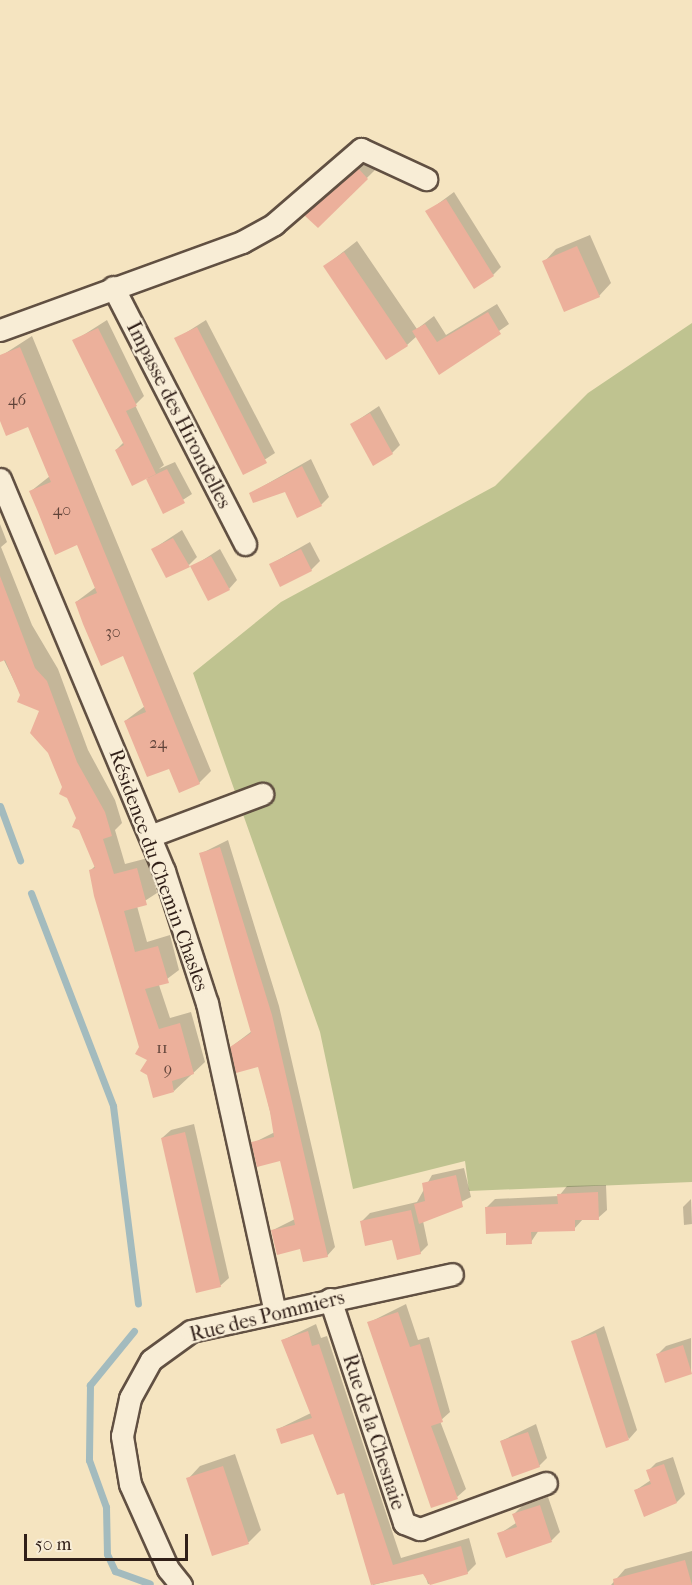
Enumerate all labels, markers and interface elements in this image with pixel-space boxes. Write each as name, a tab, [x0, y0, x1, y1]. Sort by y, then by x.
street label: Impasse des Hirondelles	[121, 318, 237, 512]
house number: 46	[8, 390, 26, 410]
house number: 40	[53, 500, 71, 520]
house number: 30	[105, 622, 121, 642]
house number: 24	[149, 733, 167, 753]
street label: Résidence du Chemin Chasles	[104, 746, 214, 994]
house number: 11	[156, 1038, 168, 1058]
house number: 9	[164, 1059, 172, 1079]
street label: Rue des Pommiers	[187, 1285, 347, 1347]
street label: Rue de la Chesnaie	[338, 1351, 410, 1513]
scale bar	[27, 1522, 190, 1560]
text: 50 m	[35, 1534, 71, 1555]

